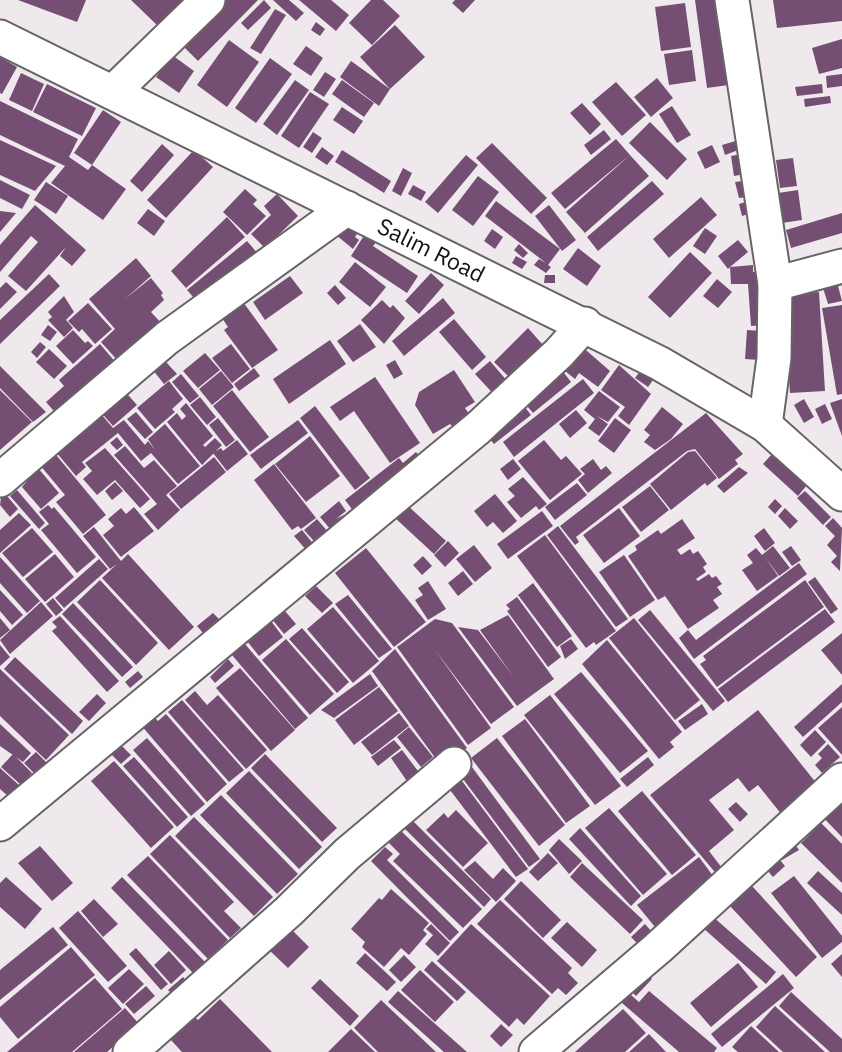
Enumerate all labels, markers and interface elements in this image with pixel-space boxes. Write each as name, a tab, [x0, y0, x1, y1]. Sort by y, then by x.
street label: Salim Road	[373, 210, 490, 289]

